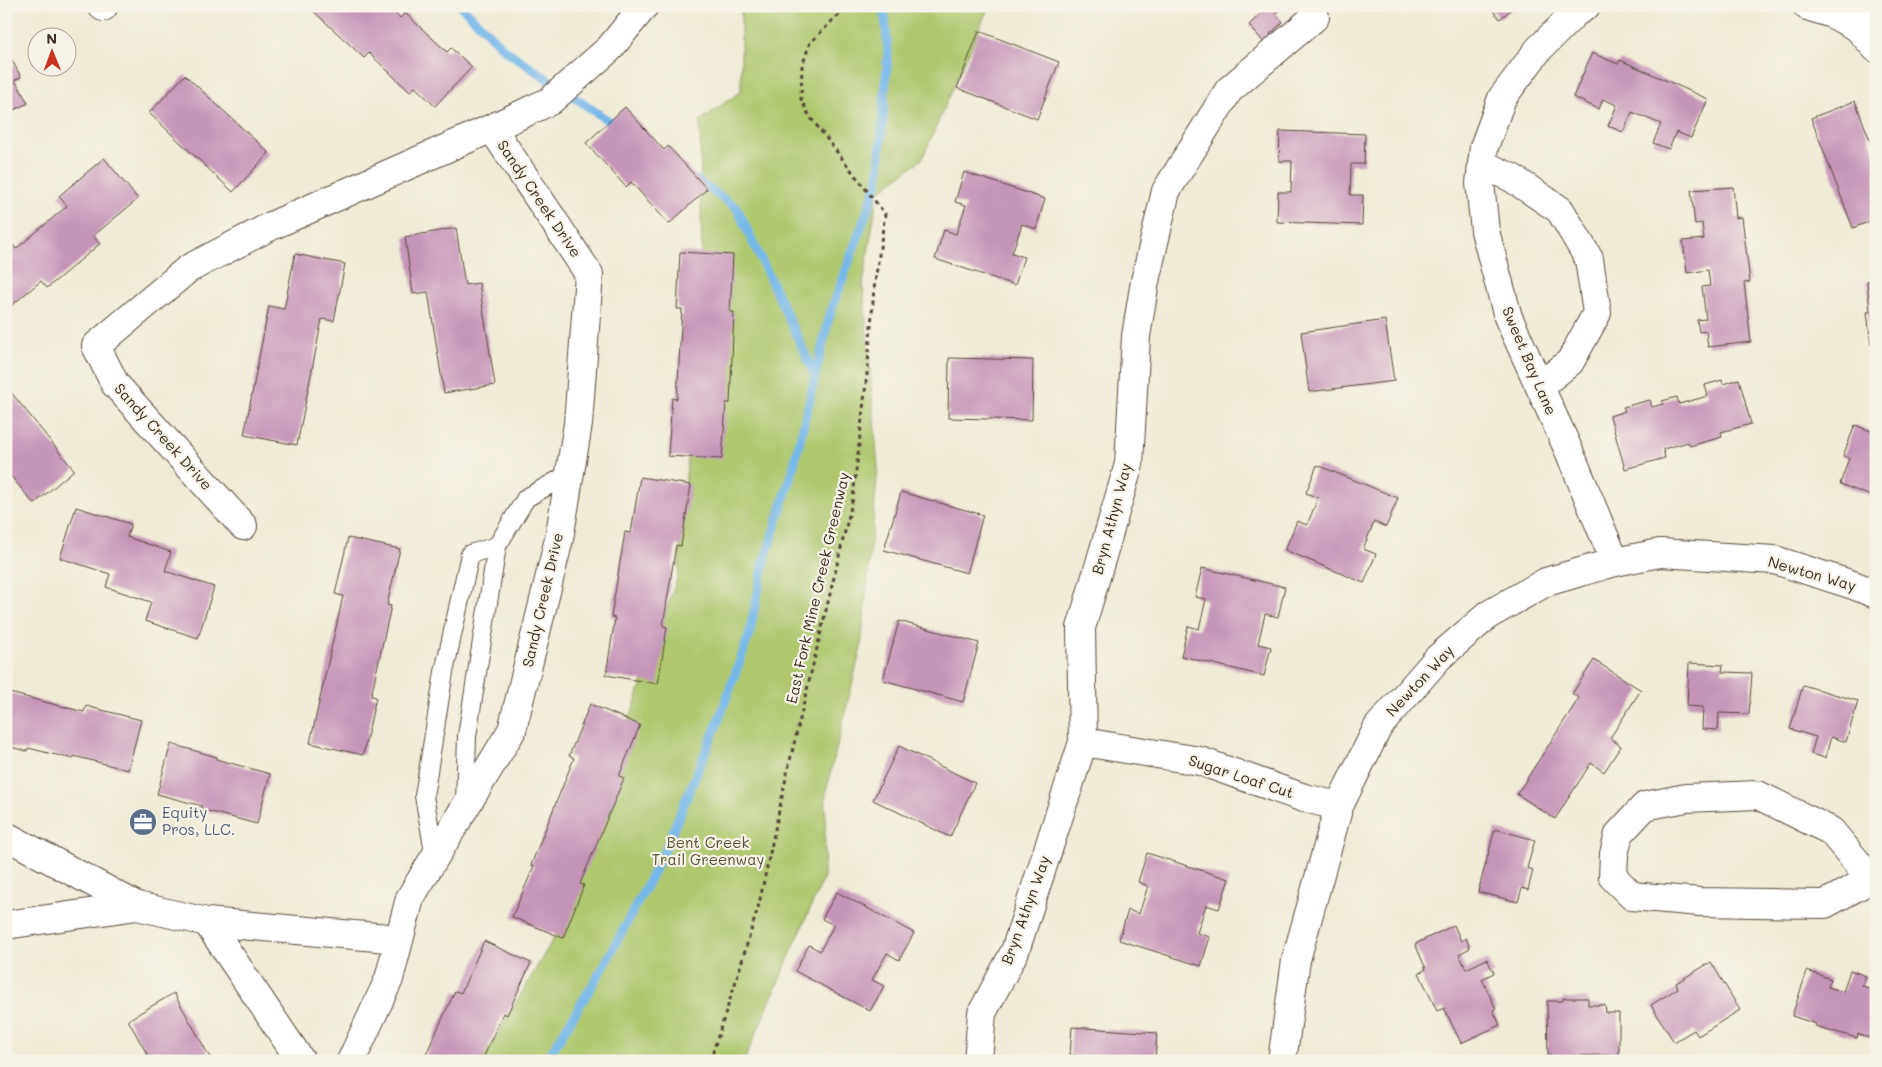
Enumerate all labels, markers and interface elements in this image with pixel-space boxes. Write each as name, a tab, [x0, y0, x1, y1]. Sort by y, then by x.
north arrow	[28, 28, 78, 78]
text: N	[46, 29, 57, 48]
street label: Sandy Creek Drive	[493, 136, 587, 261]
street label: Sweet Bay Lane	[1498, 303, 1562, 418]
street label: Sandy Creek Drive	[110, 379, 217, 494]
street label: Bryn Athyn Way	[1087, 461, 1136, 577]
street label: East Fork Mine Creek Greenway	[781, 470, 853, 706]
street label: Sandy Creek Drive	[517, 531, 567, 669]
street label: Newton Way	[1766, 551, 1859, 595]
street label: Newton Way	[1381, 640, 1458, 720]
street label: Sugar Loaf Cut	[1186, 750, 1296, 802]
place label: Equity Pros, LLC.	[162, 802, 235, 839]
office icon: Equity Pros, LLC.	[128, 807, 158, 837]
park label: Bent Creek Trail Greenway	[652, 832, 765, 869]
street label: Bryn Athyn Way	[996, 852, 1054, 967]

